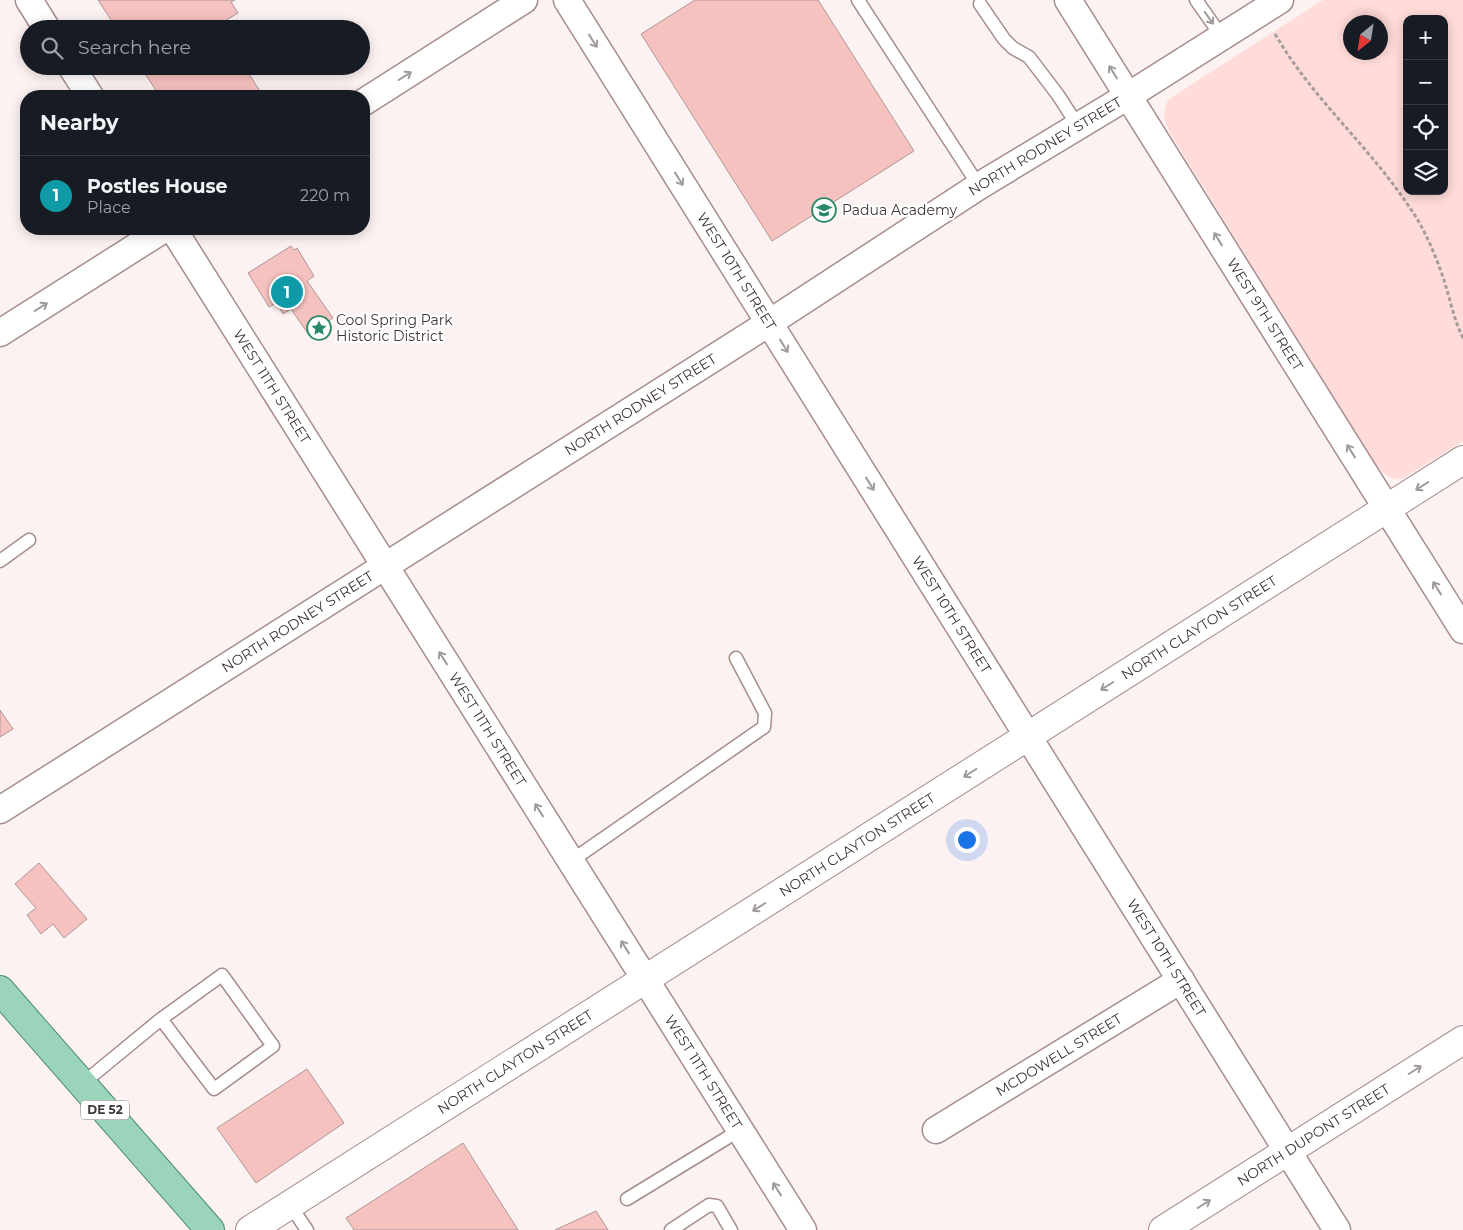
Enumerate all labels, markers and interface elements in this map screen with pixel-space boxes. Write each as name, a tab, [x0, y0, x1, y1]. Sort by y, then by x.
one-way arrow	[1204, 11, 1214, 25]
north arrow	[1343, 15, 1388, 60]
map controls	[1403, 15, 1448, 195]
button: +	[1403, 15, 1448, 60]
search box	[20, 20, 370, 75]
icon: search	[38, 34, 66, 62]
one-way arrow	[588, 34, 598, 48]
text: Search here	[78, 36, 191, 59]
button: −	[1403, 60, 1448, 105]
one-way arrow	[1107, 65, 1117, 79]
one-way arrow	[398, 71, 412, 81]
street label: NORTH RODNEY STREET	[965, 93, 1125, 200]
button: locate	[1403, 105, 1448, 150]
text: Nearby	[40, 110, 119, 135]
button: layers	[1403, 150, 1448, 195]
one-way arrow	[674, 172, 684, 186]
text: Postles House	[87, 175, 228, 198]
text: 1	[53, 186, 59, 205]
text: 220 m	[300, 186, 350, 205]
school or university icon: Padua Academy	[811, 197, 837, 223]
text: Place	[87, 198, 131, 217]
place label: Padua Academy	[842, 201, 958, 219]
street label: WEST 10TH STREET	[693, 209, 780, 333]
one-way arrow	[1212, 233, 1222, 247]
street label: WEST 9TH STREET	[1223, 255, 1307, 374]
pin: 1	[271, 273, 303, 311]
one-way arrow	[34, 302, 48, 312]
place label: Cool Spring Park Historic District	[336, 311, 453, 345]
place icon: Cool Spring Park Historic District	[306, 315, 332, 341]
street label: WEST 11TH STREET	[229, 326, 315, 447]
one-way arrow	[779, 339, 789, 353]
street label: NORTH RODNEY STREET	[561, 350, 720, 459]
one-way arrow	[1345, 444, 1355, 458]
one-way arrow	[865, 477, 875, 491]
one-way arrow	[1415, 482, 1429, 492]
street label: WEST 10TH STREET	[908, 552, 995, 677]
street label: NORTH RODNEY STREET	[218, 567, 377, 676]
street label: NORTH CLAYTON STREET	[1118, 572, 1280, 684]
one-way arrow	[1432, 582, 1442, 596]
one-way arrow	[438, 651, 448, 665]
street label: WEST 11TH STREET	[445, 669, 530, 790]
one-way arrow	[1101, 681, 1115, 691]
one-way arrow	[963, 768, 977, 778]
street label: NORTH CLAYTON STREET	[776, 789, 938, 901]
one-way arrow	[533, 803, 544, 817]
your location	[954, 827, 980, 853]
street label: WEST 10TH STREET	[1123, 896, 1210, 1020]
one-way arrow	[752, 902, 766, 912]
one-way arrow	[620, 941, 630, 955]
street label: NORTH CLAYTON STREET	[434, 1006, 596, 1118]
street label: MCDOWELL STREET	[992, 1009, 1125, 1100]
street label: WEST 11TH STREET	[661, 1011, 746, 1132]
one-way arrow	[1408, 1065, 1422, 1075]
street label: NORTH DUPONT STREET	[1234, 1080, 1393, 1190]
road number: DE 52	[81, 1100, 129, 1120]
one-way arrow	[772, 1182, 782, 1196]
one-way arrow	[1197, 1199, 1211, 1209]

